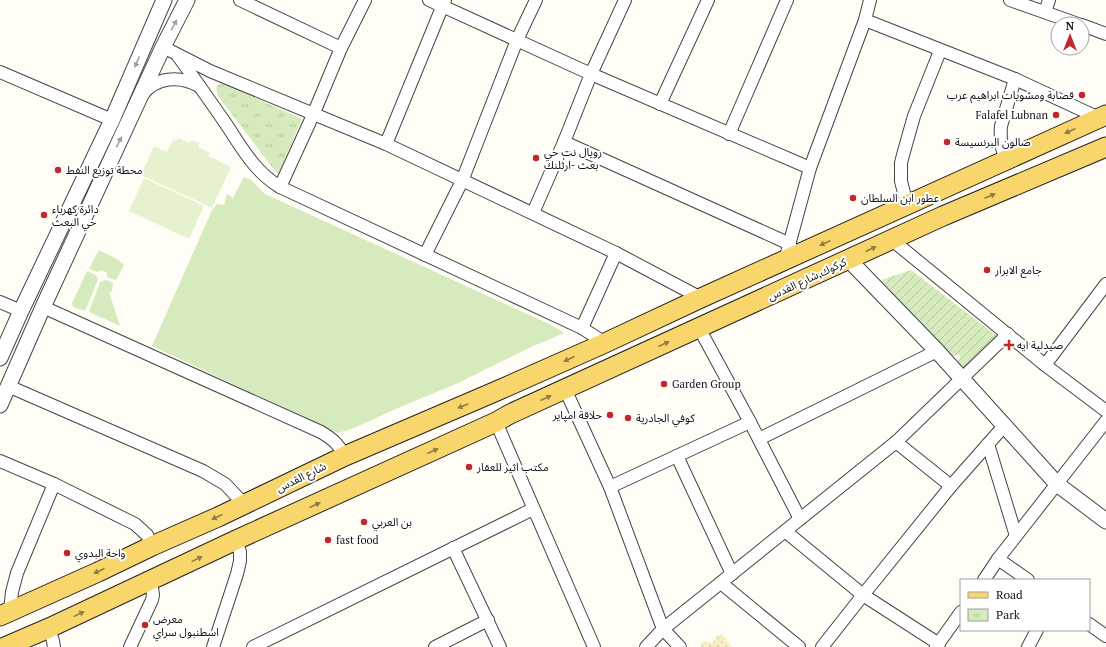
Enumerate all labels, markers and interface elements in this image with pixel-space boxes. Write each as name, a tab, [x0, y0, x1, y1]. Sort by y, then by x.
north arrow	[1050, 16, 1090, 56]
one-way arrow	[171, 19, 178, 31]
text: N	[1066, 19, 1075, 33]
one-way arrow	[134, 56, 140, 67]
place label: قصابة ومشويات ابراهيم عرب	[947, 88, 1074, 104]
marker: قصابة ومشويات ابراهيم عرب	[1077, 90, 1087, 100]
place label: Falafel Lubnan	[976, 108, 1048, 122]
marker: Falafel Lubnan	[1051, 110, 1061, 120]
one-way arrow	[1065, 128, 1076, 134]
place label: صالون البرنسيسة	[955, 135, 1031, 149]
one-way arrow	[116, 137, 122, 148]
marker: صالون البرنسيسة	[942, 137, 952, 147]
place label: رويال نت حي بعث -ارثلنك	[544, 145, 602, 172]
marker: رويال نت حي بعث -ارثلنك	[531, 153, 541, 163]
place label: محطة توزيع النفط	[66, 163, 143, 178]
marker: محطة توزيع النفط	[53, 165, 63, 175]
place label: عطور ابن السلطان	[861, 191, 940, 205]
marker: عطور ابن السلطان	[848, 193, 858, 203]
one-way arrow	[984, 193, 996, 200]
place label: دائرة كهرباء حي البعث	[52, 202, 99, 232]
marker: دائرة كهرباء حي البعث	[39, 210, 49, 220]
one-way arrow	[818, 240, 830, 246]
one-way arrow	[866, 246, 878, 252]
street label: كركوك,شارع القدس	[765, 254, 849, 304]
place label: جامع الابرار	[994, 263, 1042, 278]
marker: جامع الابرار	[982, 265, 992, 275]
place label: صیدلیة ایە	[1017, 338, 1063, 352]
marker: صیدلیة ایە	[1004, 340, 1014, 350]
one-way arrow	[658, 341, 670, 347]
one-way arrow	[564, 356, 575, 362]
place label: Garden Group	[672, 377, 741, 391]
marker: Garden Group	[659, 379, 669, 389]
one-way arrow	[540, 395, 551, 401]
one-way arrow	[456, 403, 468, 409]
place label: حلاقة امپاير	[552, 408, 603, 423]
marker: حلاقة امپاير	[605, 410, 615, 420]
place label: كوفي الجادرية	[636, 411, 695, 428]
marker: كوفي الجادرية	[623, 413, 633, 423]
one-way arrow	[427, 448, 439, 454]
street label: شارع القدس	[274, 459, 329, 496]
place label: مكتب اثير للعقار	[476, 460, 549, 474]
marker: مكتب اثير للعقار	[464, 462, 474, 472]
one-way arrow	[309, 501, 321, 507]
one-way arrow	[211, 514, 223, 520]
place label: بن العربي	[372, 515, 412, 532]
marker: بن العربي	[359, 517, 369, 527]
place label: fast food	[336, 533, 379, 547]
marker: fast food	[323, 535, 333, 545]
place label: واحة البدوي	[75, 546, 125, 563]
marker: واحة البدوي	[62, 548, 72, 558]
one-way arrow	[191, 556, 202, 562]
one-way arrow	[93, 568, 105, 574]
legend	[960, 579, 1090, 631]
text: Road	[996, 587, 1023, 602]
text: Park	[996, 607, 1021, 622]
one-way arrow	[73, 611, 84, 617]
place label: معرض اسطنبول سراي	[153, 612, 219, 642]
marker: معرض اسطنبول سراي	[140, 620, 150, 630]

